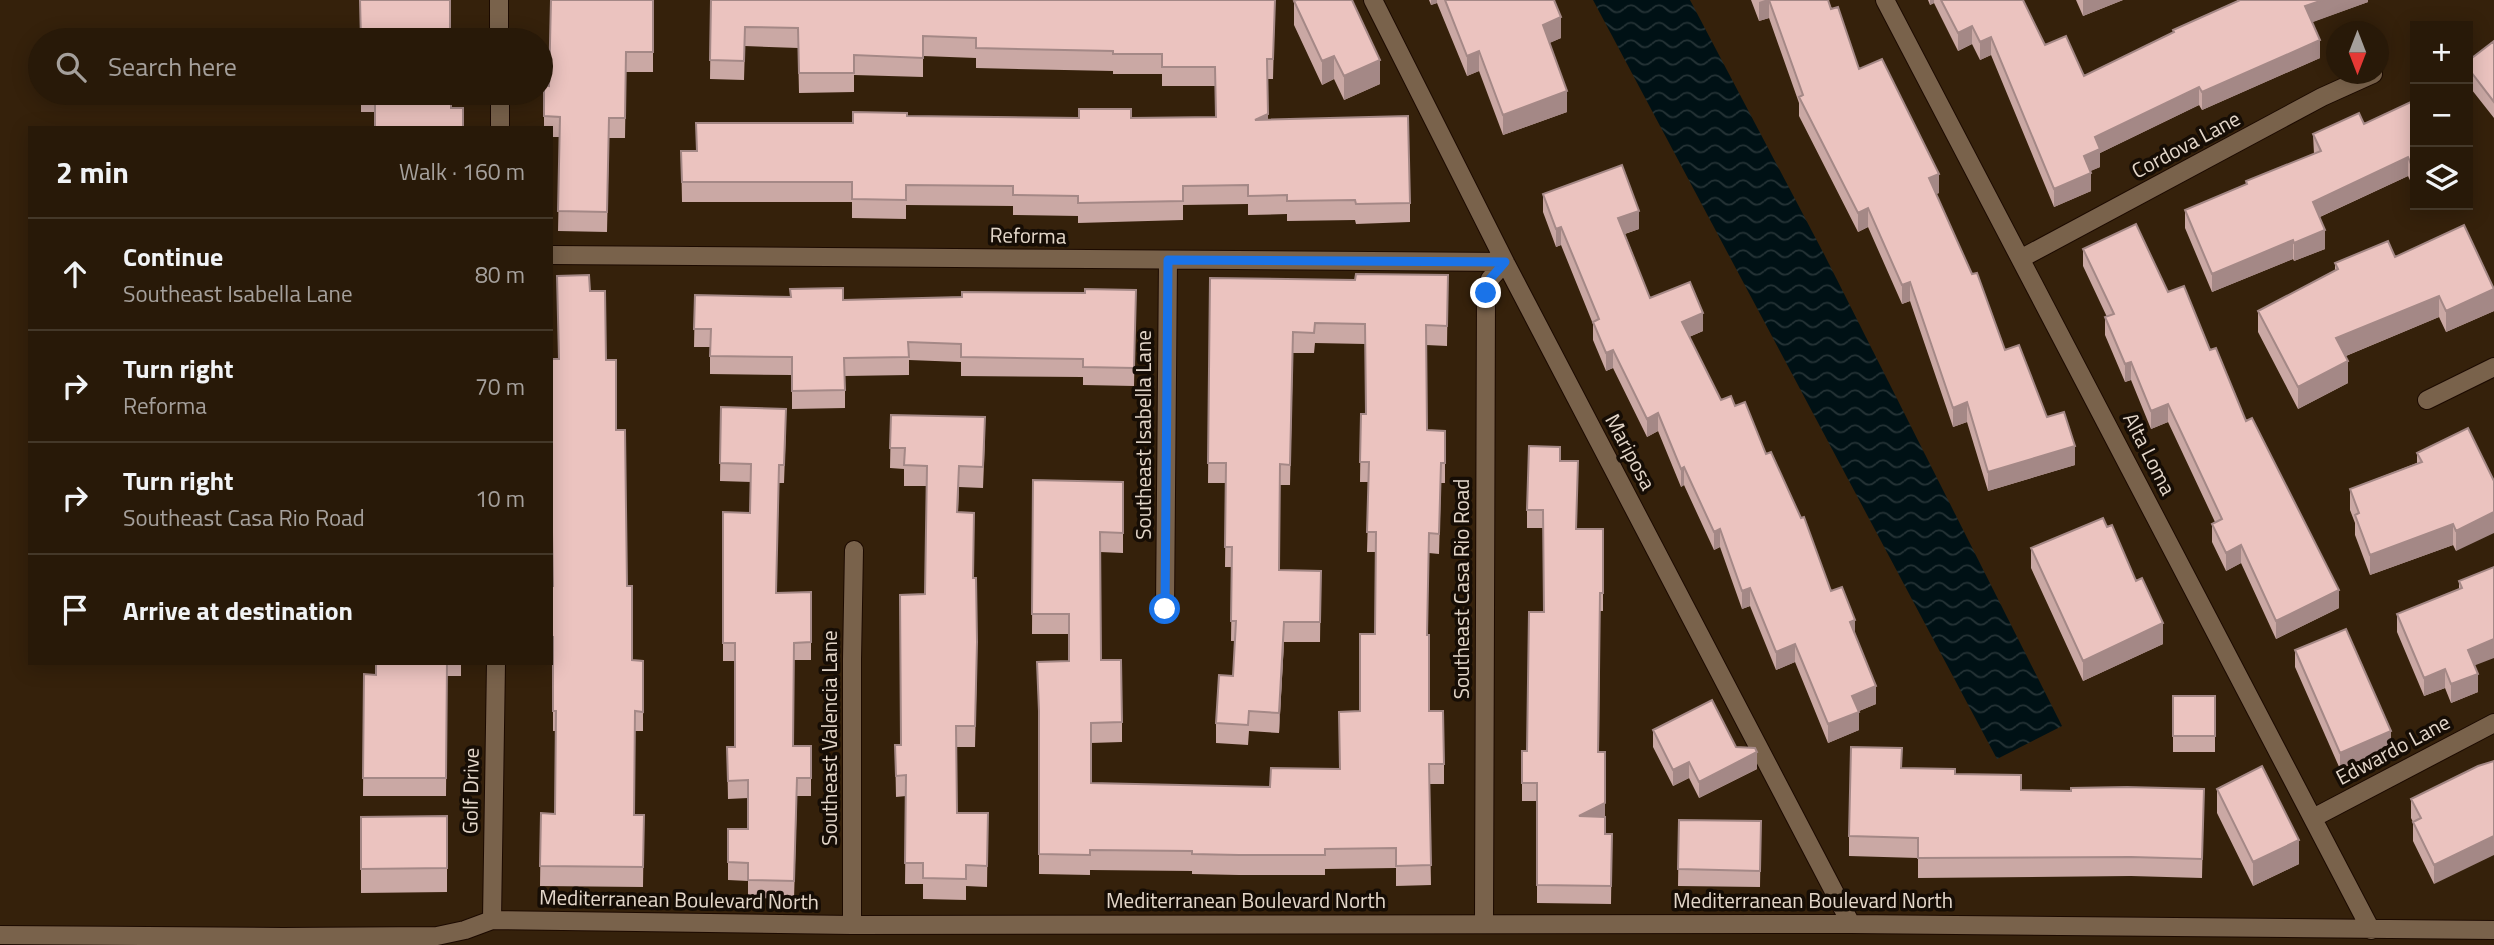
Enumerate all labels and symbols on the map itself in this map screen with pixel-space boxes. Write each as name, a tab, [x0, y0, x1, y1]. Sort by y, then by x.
north arrow	[2326, 21, 2389, 84]
street label: Cordova Lane	[2126, 102, 2246, 186]
street label: Reforma	[989, 218, 1067, 252]
route end	[1470, 277, 1501, 308]
street label: Southeast Isabella Lane	[1127, 330, 1159, 540]
street label: Alta Loma	[2115, 407, 2185, 501]
street label: Mariposa	[1597, 408, 1665, 496]
street label: Southeast Casa Rio Road	[1445, 479, 1477, 699]
route start	[1149, 593, 1180, 624]
street label: Southeast Valencia Lane	[813, 630, 845, 846]
street label: Edwardo Lane	[2330, 706, 2455, 793]
street label: Golf Drive	[453, 748, 487, 834]
street label: Mediterranean Boulevard North	[539, 881, 819, 917]
street label: Mediterranean Boulevard North	[1106, 884, 1386, 916]
street label: Mediterranean Boulevard North	[1673, 884, 1953, 916]

